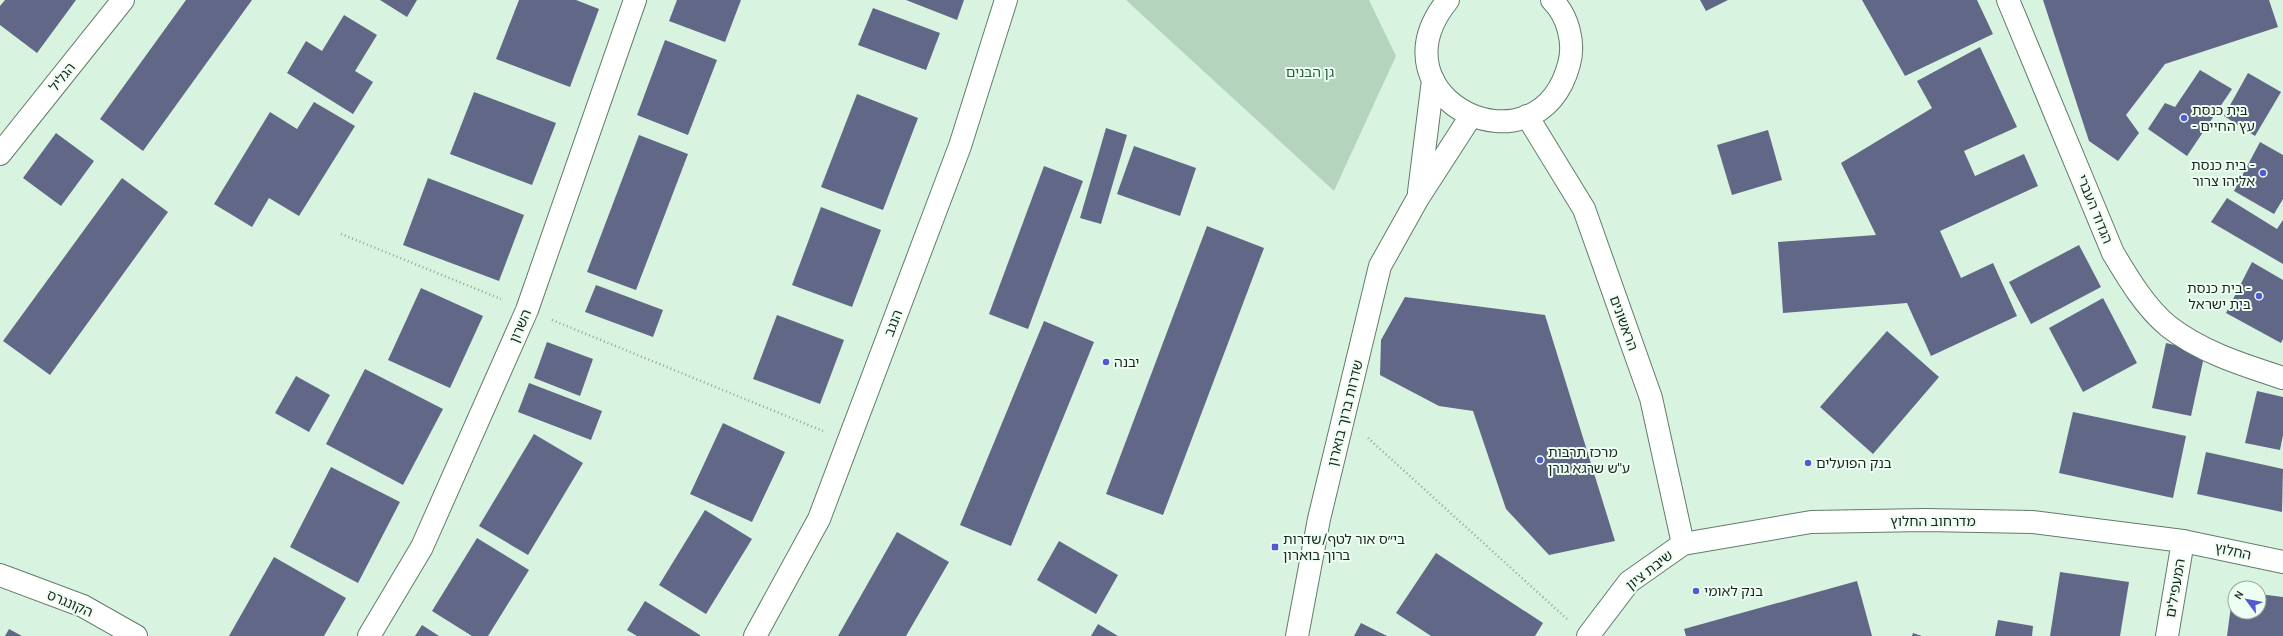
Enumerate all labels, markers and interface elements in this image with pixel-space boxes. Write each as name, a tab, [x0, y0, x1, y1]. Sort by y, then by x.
street label: הגליל	[46, 59, 79, 95]
park label: גן הבנים	[1286, 64, 1334, 81]
place label: בית כנסת - עץ החיים	[2192, 102, 2255, 135]
marker: בית כנסת - עץ החיים	[2179, 113, 2189, 123]
place label: בית כנסת - אליהו צרור	[2191, 157, 2255, 190]
marker: בית כנסת - אליהו צרור	[2258, 168, 2268, 178]
street label: הגדוד העברי	[2073, 172, 2116, 246]
place label: בית כנסת - בית ישראל	[2187, 280, 2251, 313]
marker: בית כנסת - בית ישראל	[2254, 291, 2264, 301]
street label: הראשונים	[1606, 293, 1641, 353]
street label: השרון	[506, 307, 535, 346]
street label: הנגב	[881, 307, 906, 339]
place label: יבנה	[1114, 354, 1139, 371]
marker: יבנה	[1101, 357, 1111, 367]
street label: שדרות ברוך בוארון	[1324, 358, 1367, 468]
place label: מרכז תרבות ע"ש שרגא גורן	[1548, 444, 1630, 477]
marker: מרכז תרבות ע"ש שרגא גורן	[1535, 455, 1545, 465]
place label: בנק הפועלים	[1816, 455, 1892, 472]
marker: בנק הפועלים	[1803, 458, 1813, 468]
street label: מדרחוב החלוץ	[1890, 513, 1976, 530]
place label: בי״ס אור לטף/שדרות ברוך בוארון	[1283, 531, 1405, 564]
street label: החלוץ	[2213, 539, 2253, 564]
marker: בי״ס אור לטף/שדרות ברוך בוארון	[1270, 542, 1280, 552]
street label: שיבת ציון	[1622, 547, 1676, 594]
street label: המעפילים	[2162, 557, 2189, 619]
north arrow	[2227, 580, 2267, 620]
place label: בנק לאומי	[1704, 583, 1763, 600]
street label: הקונגרס	[44, 586, 95, 621]
marker: בנק לאומי	[1691, 586, 1701, 596]
text: N	[2231, 588, 2247, 602]

